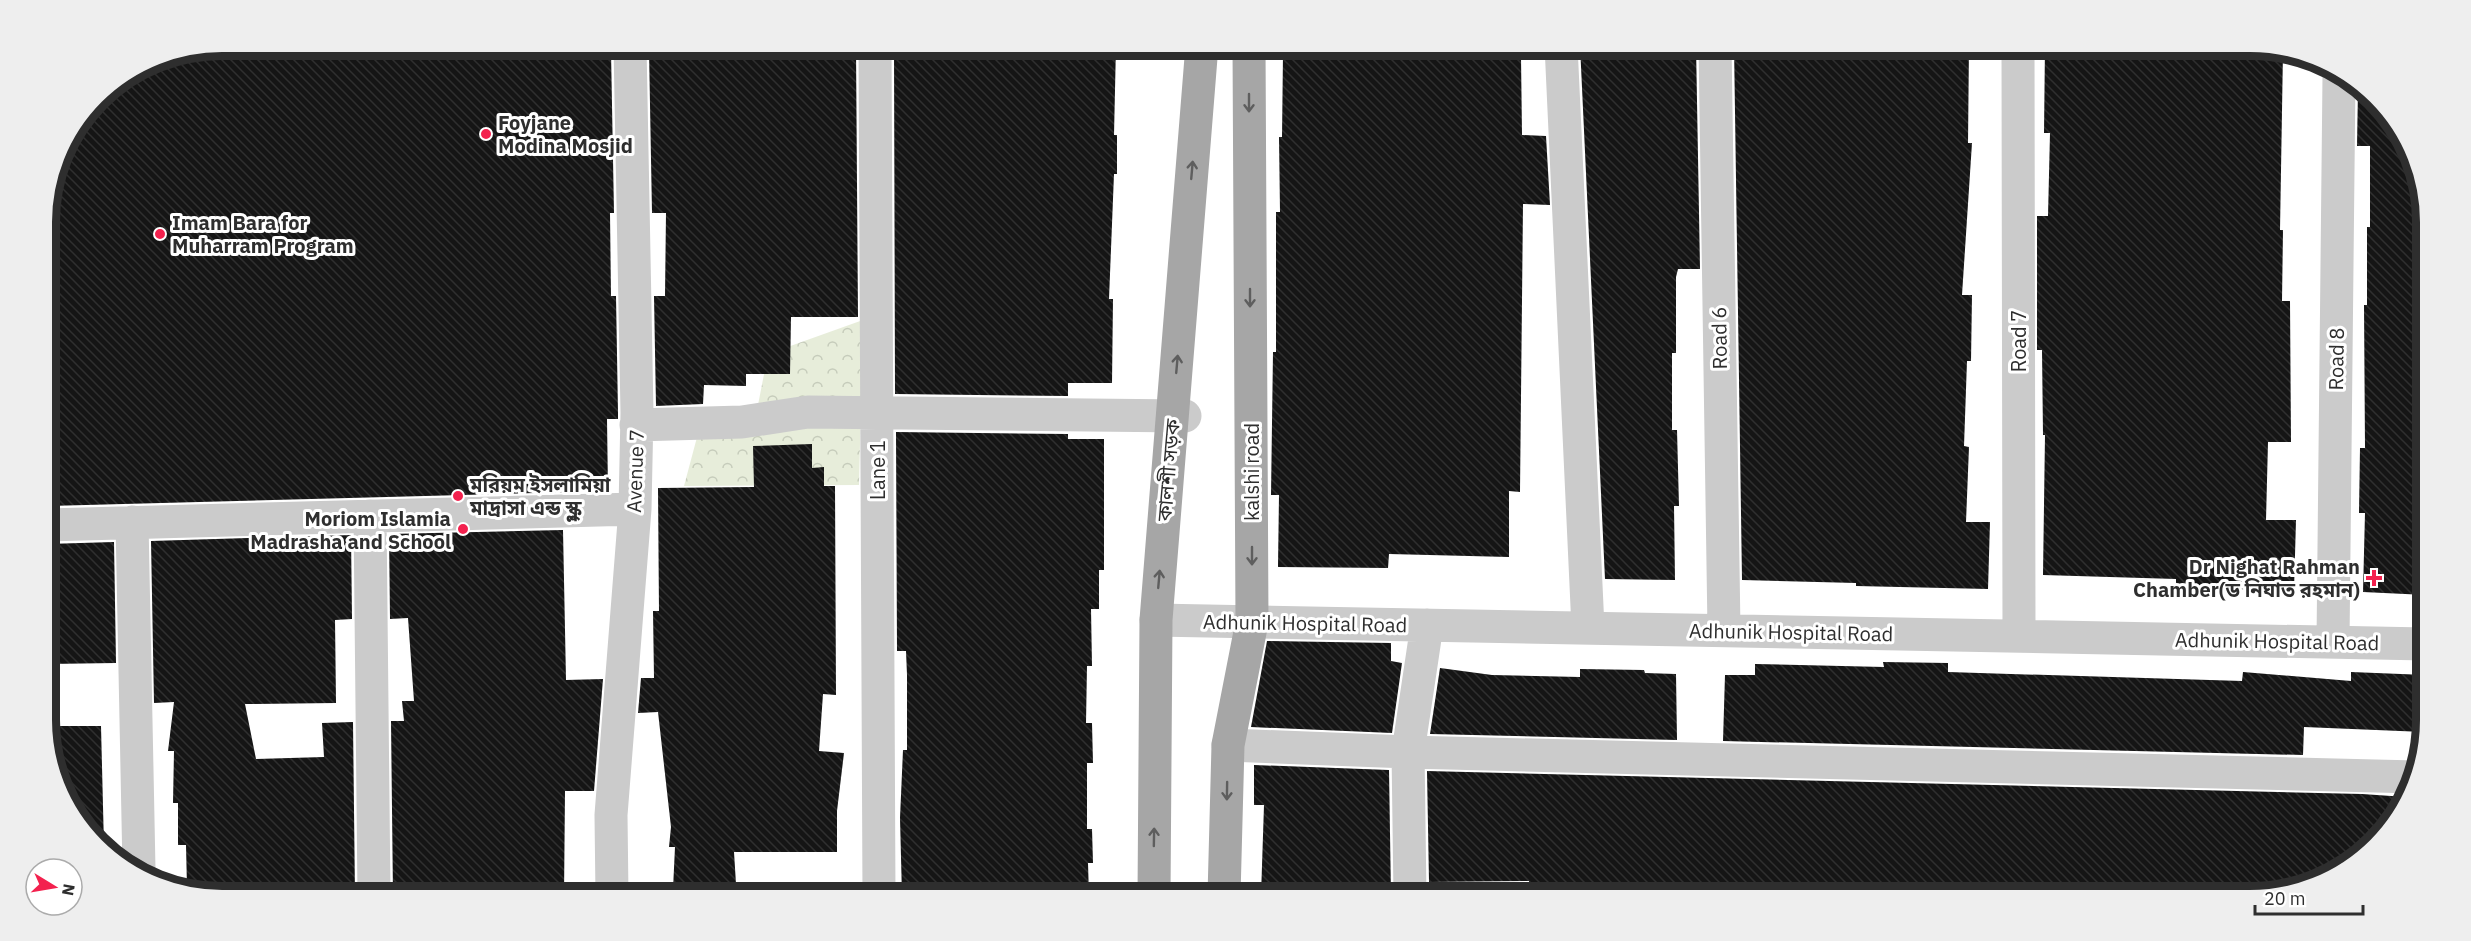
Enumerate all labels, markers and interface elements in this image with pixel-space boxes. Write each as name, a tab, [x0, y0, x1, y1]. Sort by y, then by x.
one-way arrow	[1243, 93, 1255, 113]
place label: Foyjane Modina Mosjid	[498, 109, 633, 159]
marker: Foyjane Modina Mosjid	[479, 127, 493, 141]
one-way arrow	[1187, 160, 1198, 180]
place label: Imam Bara for Muharram Program	[172, 209, 354, 259]
marker: Imam Bara for Muharram Program	[153, 227, 167, 241]
one-way arrow	[1244, 288, 1256, 308]
street label: Road 6	[1705, 306, 1733, 370]
street label: Road 7	[2005, 310, 2032, 372]
street label: Road 8	[2322, 327, 2350, 391]
one-way arrow	[1172, 355, 1183, 375]
street label: কালশী সড়ক	[1150, 417, 1186, 523]
street label: kalshi road	[1238, 423, 1265, 521]
street label: Avenue 7	[620, 429, 650, 513]
street label: Lane 1	[864, 440, 891, 500]
place label: মরিয়ম ইসলামিয়া মাদ্রাসা এন্ড স্কুল	[469, 471, 611, 522]
marker: মরিয়ম ইসলামিয়া মাদ্রাসা এন্ড স্কুল	[451, 489, 465, 503]
place label: Moriom Islamia Madrasha and School	[250, 505, 451, 555]
marker: Moriom Islamia Madrasha and School	[456, 522, 470, 536]
one-way arrow	[1246, 546, 1258, 566]
place label: Dr Nighat Rahman Chamber(ড নিঘাত রহমান)	[2133, 553, 2360, 603]
marker: Dr Nighat Rahman Chamber(ড নিঘাত রহমান)	[2365, 569, 2383, 587]
one-way arrow	[1154, 570, 1165, 590]
street label: Adhunik Hospital Road	[1203, 608, 1407, 638]
street label: Adhunik Hospital Road	[1689, 617, 1893, 647]
street label: Adhunik Hospital Road	[2175, 626, 2379, 656]
one-way arrow	[1221, 781, 1233, 801]
one-way arrow	[1148, 828, 1160, 848]
north arrow	[24, 857, 84, 917]
scale bar	[2255, 878, 2363, 916]
text: N	[58, 882, 80, 897]
text: 20 m	[2264, 887, 2306, 910]

